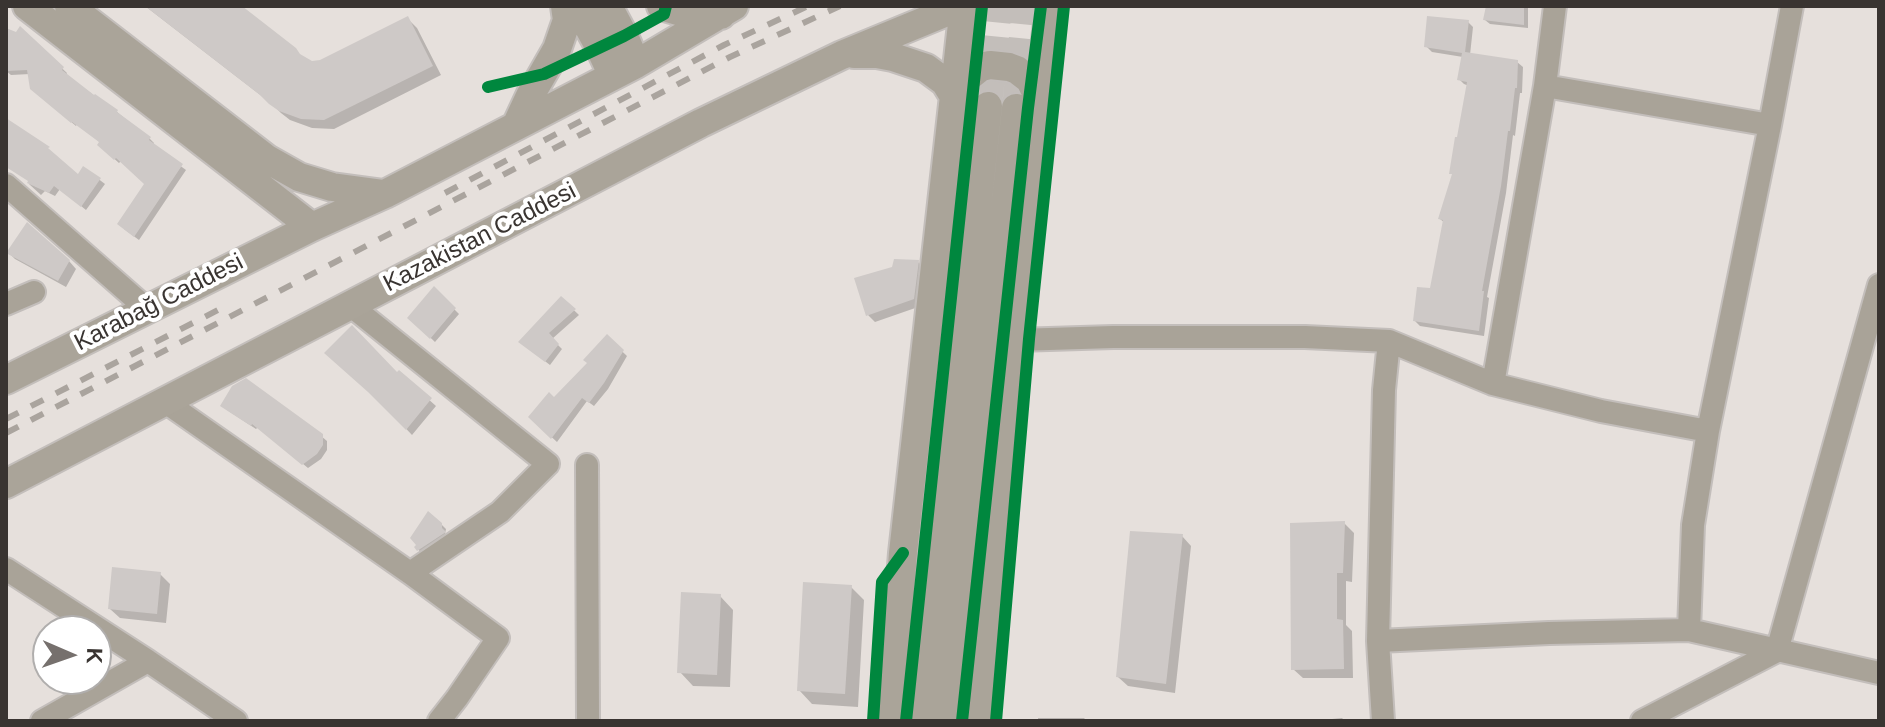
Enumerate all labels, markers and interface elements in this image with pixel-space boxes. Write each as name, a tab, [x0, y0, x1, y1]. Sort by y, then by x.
street label: Kazakistan Caddesi	[379, 177, 581, 299]
street label: Karabağ Caddesi	[70, 248, 248, 358]
north arrow	[32, 615, 112, 695]
text: K	[82, 647, 107, 664]

